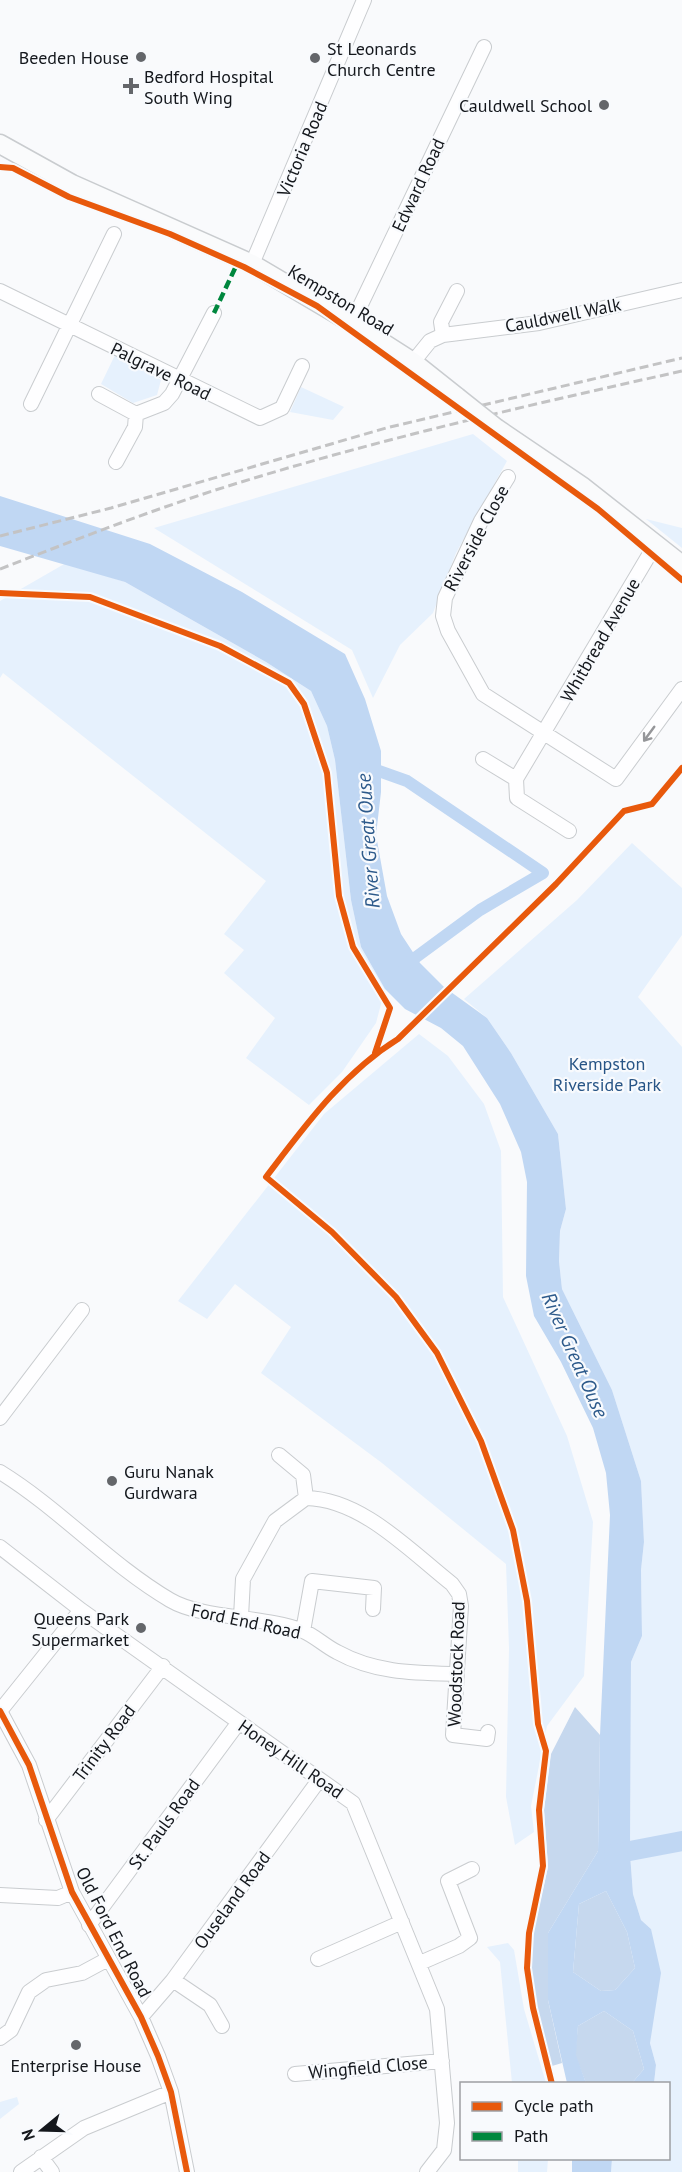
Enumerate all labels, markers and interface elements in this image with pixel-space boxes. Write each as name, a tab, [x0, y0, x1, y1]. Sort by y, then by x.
place label: St Leonards Church Centre	[327, 37, 436, 81]
place label: Beeden House	[19, 46, 129, 69]
marker: Beeden House	[134, 50, 148, 64]
marker: St Leonards Church Centre	[308, 51, 322, 65]
place label: Bedford Hospital South Wing	[144, 65, 274, 109]
marker: Bedford Hospital South Wing	[122, 77, 140, 95]
place label: Cauldwell School	[459, 94, 593, 117]
street label: Victoria Road	[271, 98, 332, 201]
marker: Cauldwell School	[597, 98, 611, 112]
street label: Edward Road	[386, 135, 450, 235]
street label: Kempston Road	[284, 259, 398, 341]
street label: Cauldwell Walk	[503, 292, 623, 338]
street label: Palgrave Road	[107, 337, 215, 405]
street label: Riverside Close	[438, 481, 514, 595]
street label: Whitbread Avenue	[555, 574, 645, 706]
one-way arrow	[643, 725, 655, 741]
water label: River Great Ouse	[350, 772, 386, 909]
park label: Kempston Riverside Park	[553, 1052, 662, 1096]
water label: River Great Ouse	[536, 1288, 615, 1423]
place label: Guru Nanak Gurdwara	[124, 1460, 214, 1504]
marker: Guru Nanak Gurdwara	[105, 1474, 119, 1488]
street label: Ford End Road	[189, 1598, 303, 1644]
street label: Woodstock Road	[442, 1601, 470, 1727]
place label: Queens Park Supermarket	[31, 1607, 129, 1651]
marker: Queens Park Supermarket	[134, 1621, 148, 1635]
street label: Trinity Road	[68, 1700, 140, 1786]
street label: Honey Hill Road	[234, 1714, 348, 1804]
street label: St. Pauls Road	[123, 1774, 205, 1874]
street label: Ouseland Road	[189, 1847, 275, 1953]
street label: Old Ford End Road	[71, 1863, 157, 2001]
marker: Enterprise House	[69, 2038, 83, 2052]
street label: Wingfield Close	[307, 2050, 429, 2084]
place label: Enterprise House	[10, 2054, 142, 2077]
legend	[460, 2082, 670, 2160]
text: Cycle path	[514, 2094, 594, 2117]
north arrow	[12, 2100, 72, 2160]
text: Path	[514, 2124, 548, 2147]
text: N	[17, 2127, 39, 2143]

